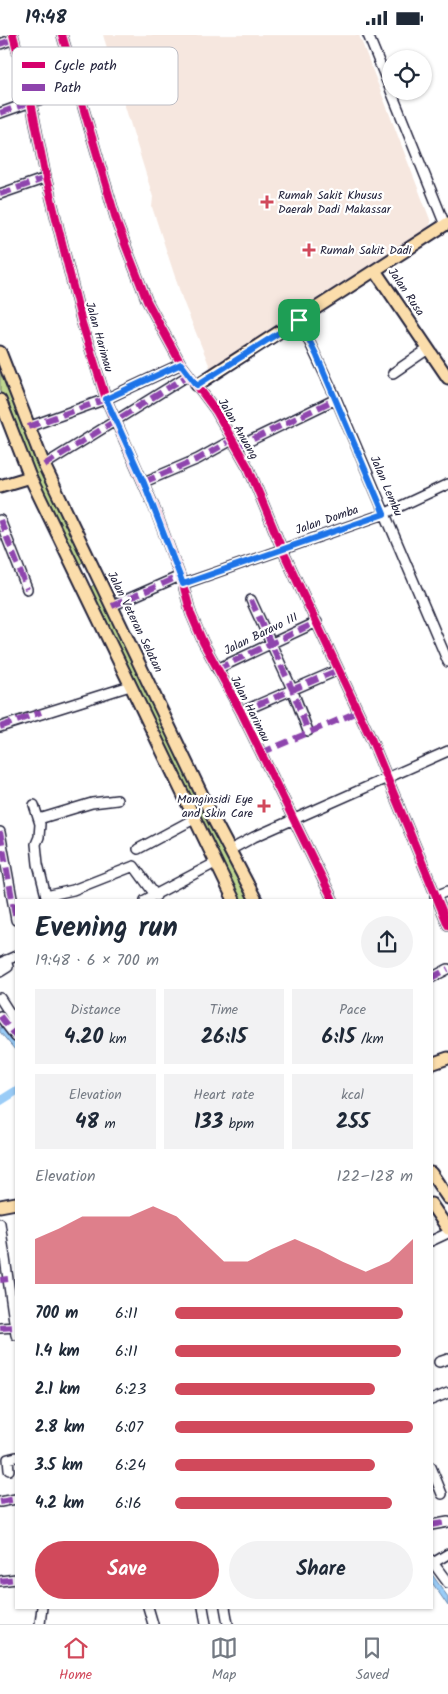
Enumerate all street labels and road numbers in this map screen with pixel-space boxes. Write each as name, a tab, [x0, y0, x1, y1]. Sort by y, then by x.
street label: Jalan Rusa	[383, 264, 429, 320]
street label: Jalan Harimau	[80, 300, 118, 375]
street label: Jalan Anuang	[213, 395, 263, 464]
street label: Jalan Lembu	[365, 453, 407, 520]
street label: Jalan Domba	[293, 500, 361, 540]
street label: Jalan Veteran Selatan	[102, 568, 168, 676]
street label: Jalan Baravo III	[221, 608, 302, 660]
street label: Jalan Harimau	[225, 672, 275, 746]

